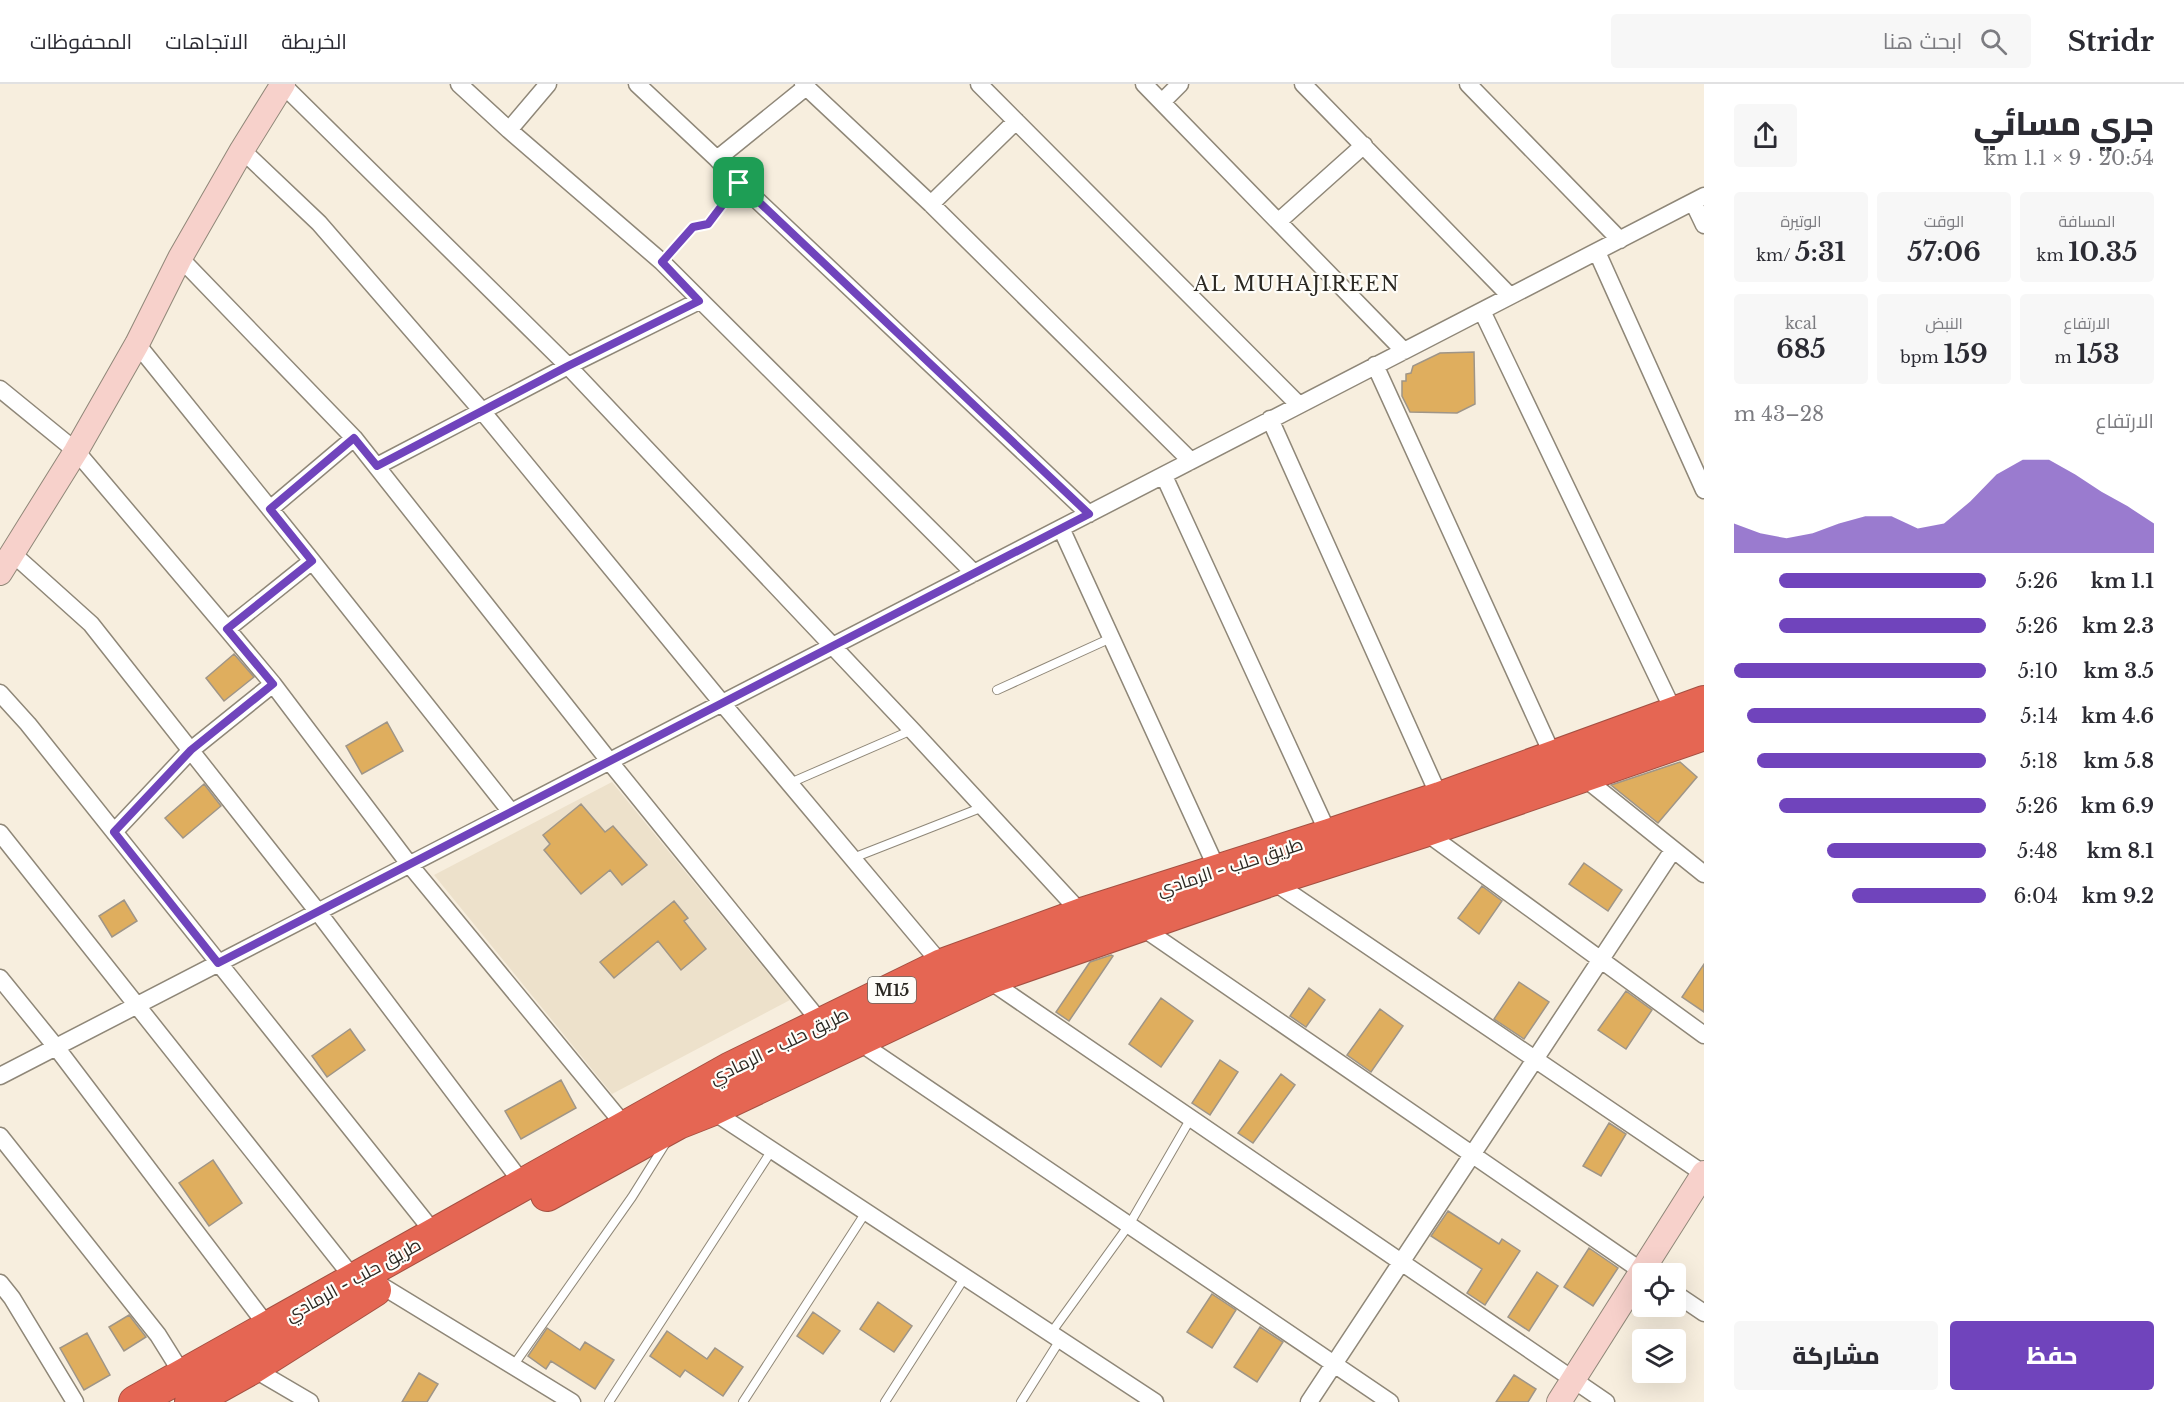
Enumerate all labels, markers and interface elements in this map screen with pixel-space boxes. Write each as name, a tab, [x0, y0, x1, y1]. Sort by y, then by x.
search box	[1611, 14, 2031, 68]
text: Stridr	[2067, 24, 2154, 59]
icon: search	[1977, 25, 2010, 58]
text: ابحث هنا	[1883, 28, 1962, 55]
text: المحفوظات	[30, 29, 132, 55]
text: الاتجاهات	[165, 29, 248, 55]
text: الخريطة	[281, 29, 347, 55]
text: جري مسائي	[1973, 103, 2154, 144]
button: share	[1734, 104, 1797, 167]
text: 20:54 · 9 × 1.1 km	[1984, 146, 2154, 170]
pin	[713, 157, 764, 208]
icon: arrive	[722, 166, 755, 199]
text: الوتيرة	[1780, 211, 1822, 231]
text: الوقت	[1924, 211, 1964, 231]
text: المسافة	[2059, 211, 2115, 231]
text: 5:31	[1795, 236, 1846, 268]
text: 57:06	[1907, 236, 1981, 268]
text: 10.35	[2068, 236, 2137, 268]
text: /km	[1756, 245, 1795, 265]
text: km	[2037, 245, 2068, 265]
district label: AL MUHAJIREEN	[1193, 272, 1400, 296]
text: kcal	[1785, 313, 1817, 333]
text: النبض	[1925, 313, 1963, 333]
text: الارتفاع	[2064, 313, 2110, 333]
text: 685	[1776, 333, 1826, 365]
text: 159	[1943, 338, 1988, 370]
text: 153	[2076, 338, 2120, 370]
text: bpm	[1900, 347, 1943, 367]
text: m	[2054, 347, 2076, 367]
text: 28–43 m	[1734, 402, 1824, 426]
text: الارتفاع	[2095, 409, 2154, 433]
text: 5:26	[2016, 569, 2058, 593]
text: 1.1 km	[2091, 569, 2154, 593]
text: 5:26	[2016, 614, 2058, 638]
text: 2.3 km	[2082, 614, 2154, 638]
text: 5:10	[2018, 659, 2058, 683]
text: 3.5 km	[2083, 659, 2154, 683]
text: 5:14	[2020, 704, 2058, 728]
text: 4.6 km	[2082, 704, 2154, 728]
text: 5:18	[2020, 749, 2058, 773]
text: 5.8 km	[2083, 749, 2154, 773]
text: 5:26	[2016, 794, 2058, 818]
text: 6.9 km	[2081, 794, 2154, 818]
street label: طريق حلب - الرمادي	[1154, 833, 1307, 904]
text: 5:48	[2017, 839, 2058, 863]
text: 8.1 km	[2087, 839, 2154, 863]
text: 6:04	[2013, 884, 2058, 908]
text: 9.2 km	[2082, 884, 2154, 908]
road number: M15	[868, 977, 916, 1003]
street label: طريق حلب - الرمادي	[706, 1003, 853, 1092]
street label: طريق حلب - الرمادي	[281, 1234, 426, 1329]
map controls	[1632, 1263, 1686, 1383]
button: locate	[1632, 1263, 1686, 1317]
button: مشاركة	[1734, 1321, 1938, 1390]
button: حفظ	[1950, 1321, 2154, 1390]
button: layers	[1632, 1329, 1686, 1383]

